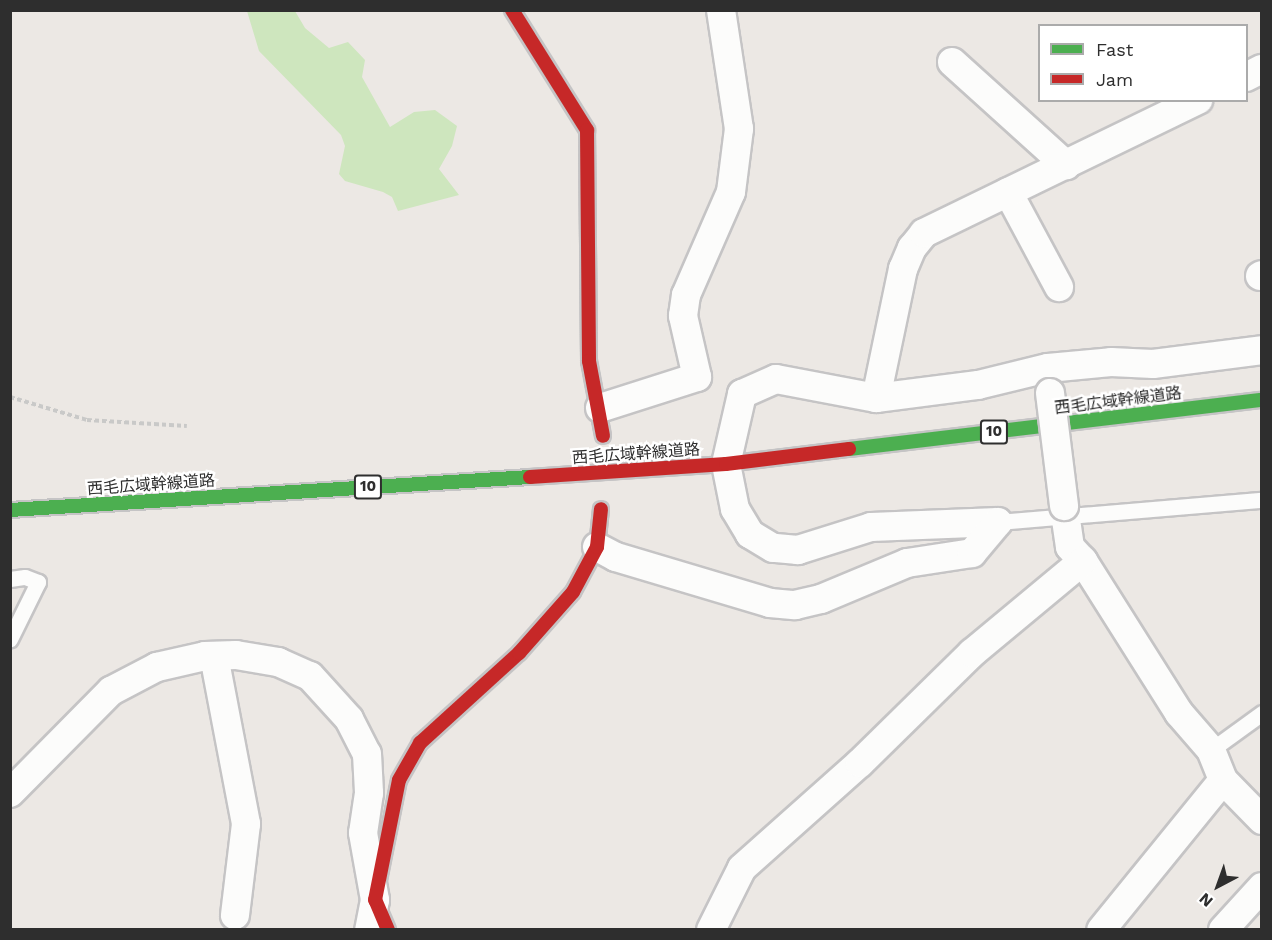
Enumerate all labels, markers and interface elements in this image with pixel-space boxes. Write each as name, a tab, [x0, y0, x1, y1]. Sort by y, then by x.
legend	[1038, 24, 1248, 102]
text: Fast	[1096, 39, 1133, 60]
text: Jam	[1096, 69, 1133, 90]
street label: 西毛広域幹線道路	[1053, 384, 1183, 418]
road number: 10	[979, 420, 1009, 444]
street label: 西毛広域幹線道路	[571, 440, 701, 468]
street label: 西毛広域幹線道路	[86, 471, 216, 499]
road number: 10	[353, 475, 383, 499]
north arrow	[1188, 856, 1248, 916]
text: N	[1195, 889, 1217, 911]

